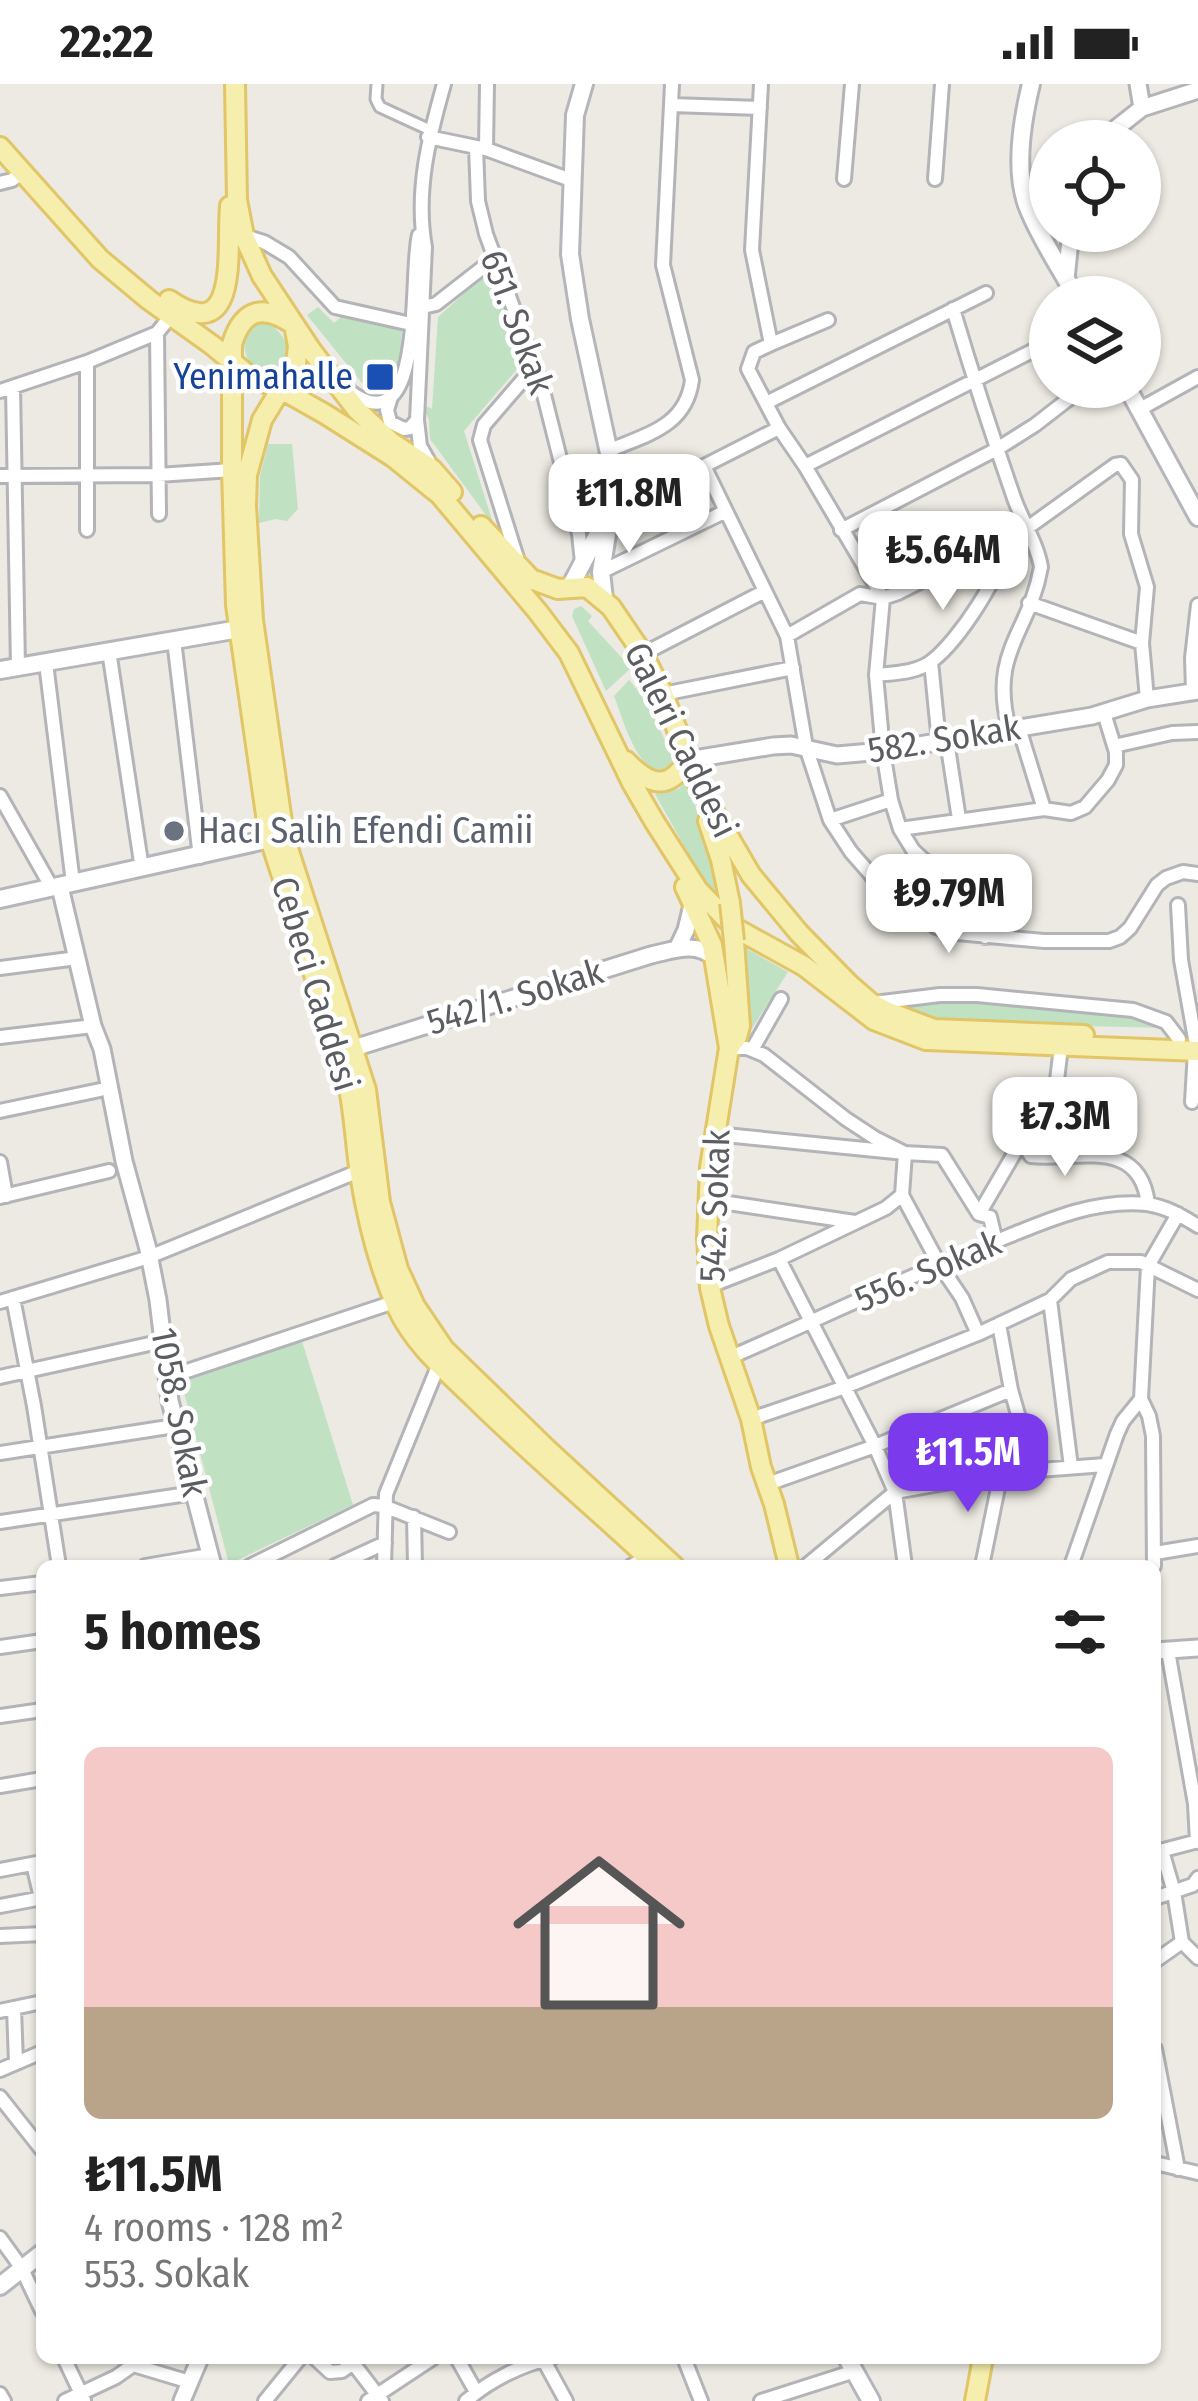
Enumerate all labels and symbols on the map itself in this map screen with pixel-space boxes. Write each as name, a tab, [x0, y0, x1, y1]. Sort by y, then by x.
street label: 651. Sokak	[471, 244, 563, 400]
place label: Yenimahalle	[173, 355, 353, 399]
marker: Yenimahalle	[364, 361, 396, 393]
pin: ₺11.8M	[531, 454, 727, 556]
pin: ₺5.64M	[845, 511, 1041, 613]
street label: Galeri Caddesi	[615, 635, 747, 845]
street label: 582. Sokak	[865, 705, 1024, 773]
place label: Hacı Salih Efendi Camii	[198, 809, 533, 853]
marker: Hacı Salih Efendi Camii	[161, 818, 187, 844]
pin: ₺9.79M	[851, 854, 1047, 956]
street label: Cebeci Caddesi	[262, 872, 368, 1096]
street label: 542/1. Sokak	[422, 949, 608, 1045]
pin: ₺7.3M	[981, 1077, 1149, 1179]
street label: 542. Sokak	[690, 1129, 740, 1283]
street label: 556. Sokak	[848, 1221, 1008, 1321]
street label: 1058. Sokak	[141, 1324, 217, 1500]
pin: ₺11.5M	[870, 1413, 1066, 1515]

